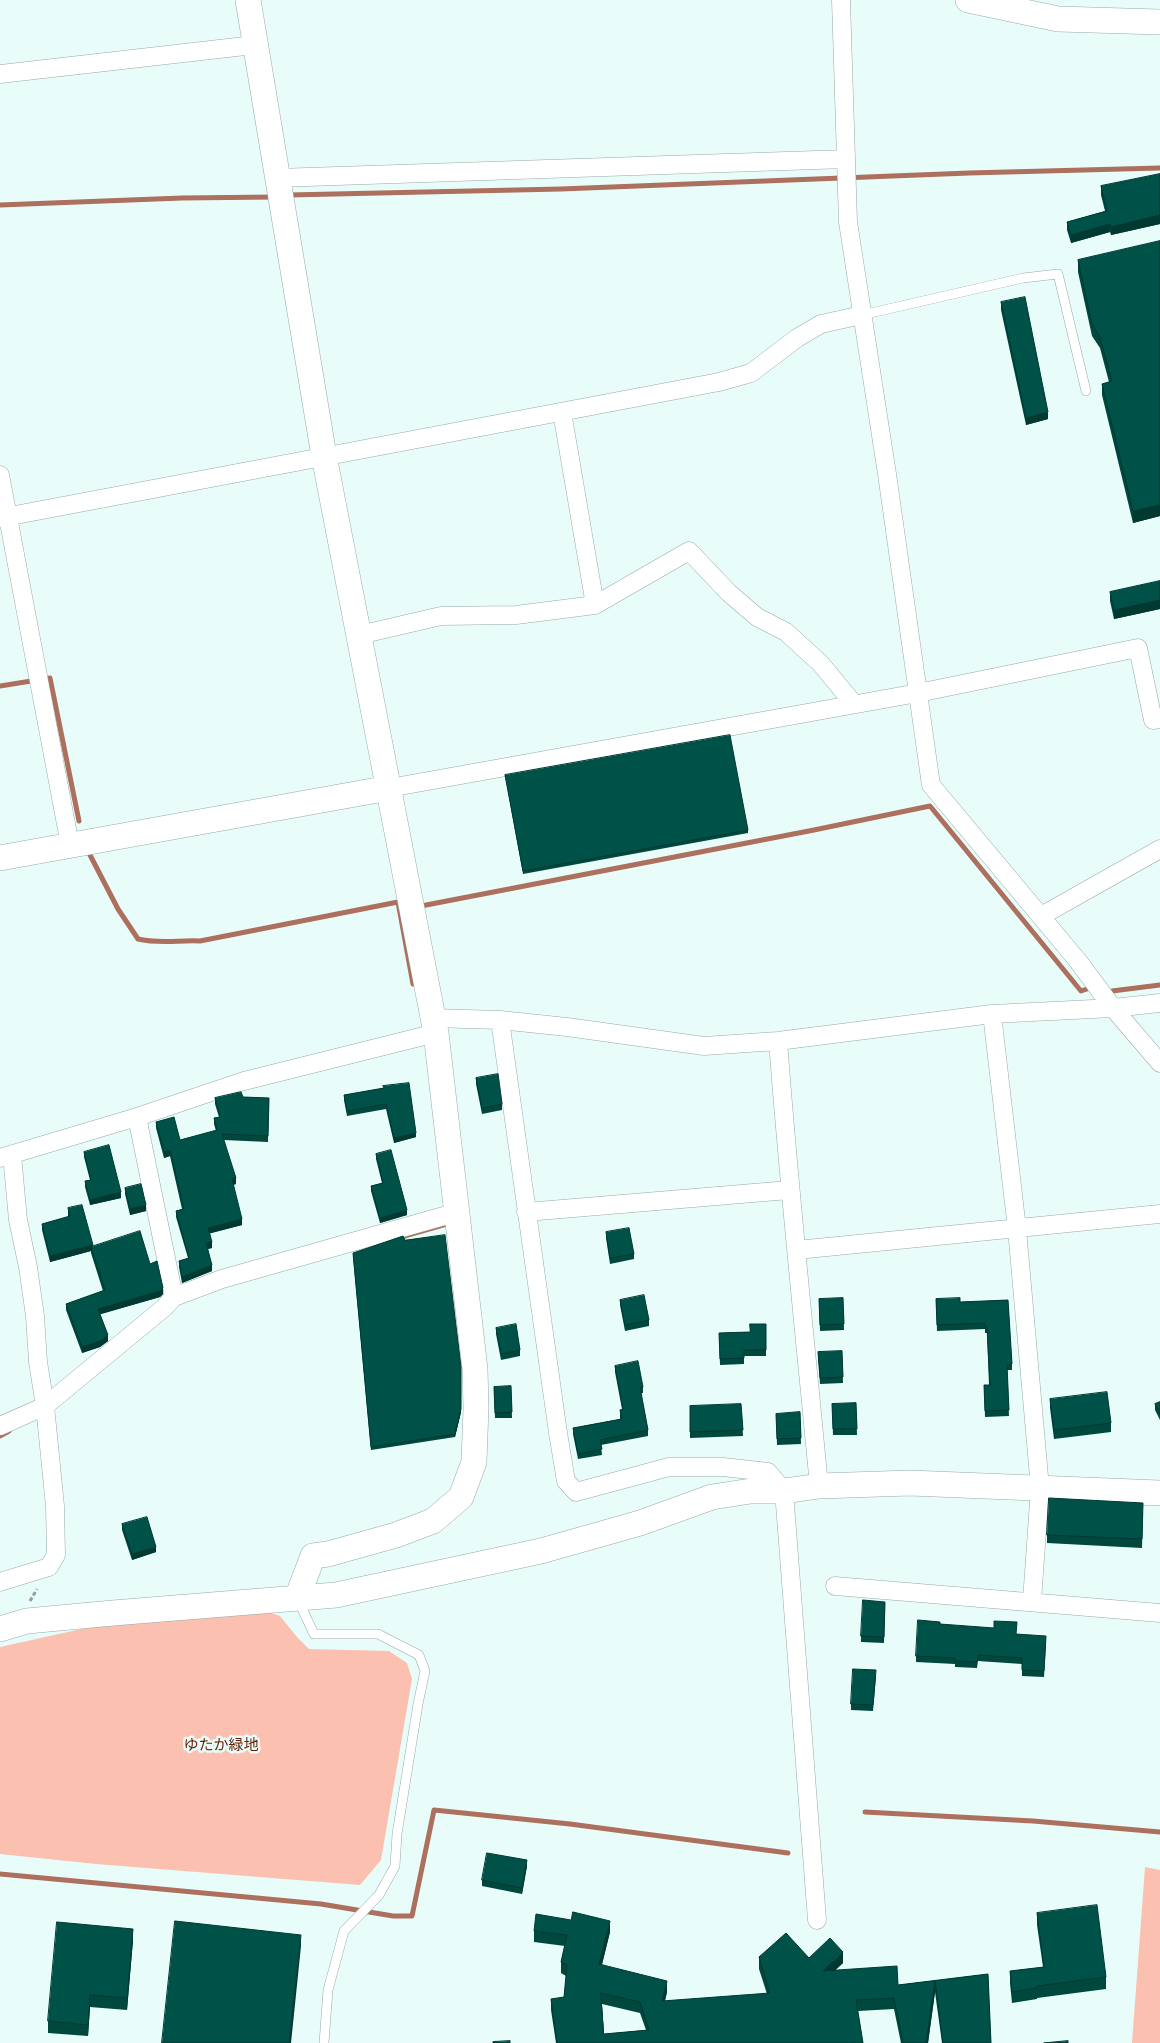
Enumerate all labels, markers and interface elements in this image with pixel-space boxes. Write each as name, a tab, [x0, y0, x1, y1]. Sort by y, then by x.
park label: ゆたか緑地	[184, 1736, 258, 1754]

